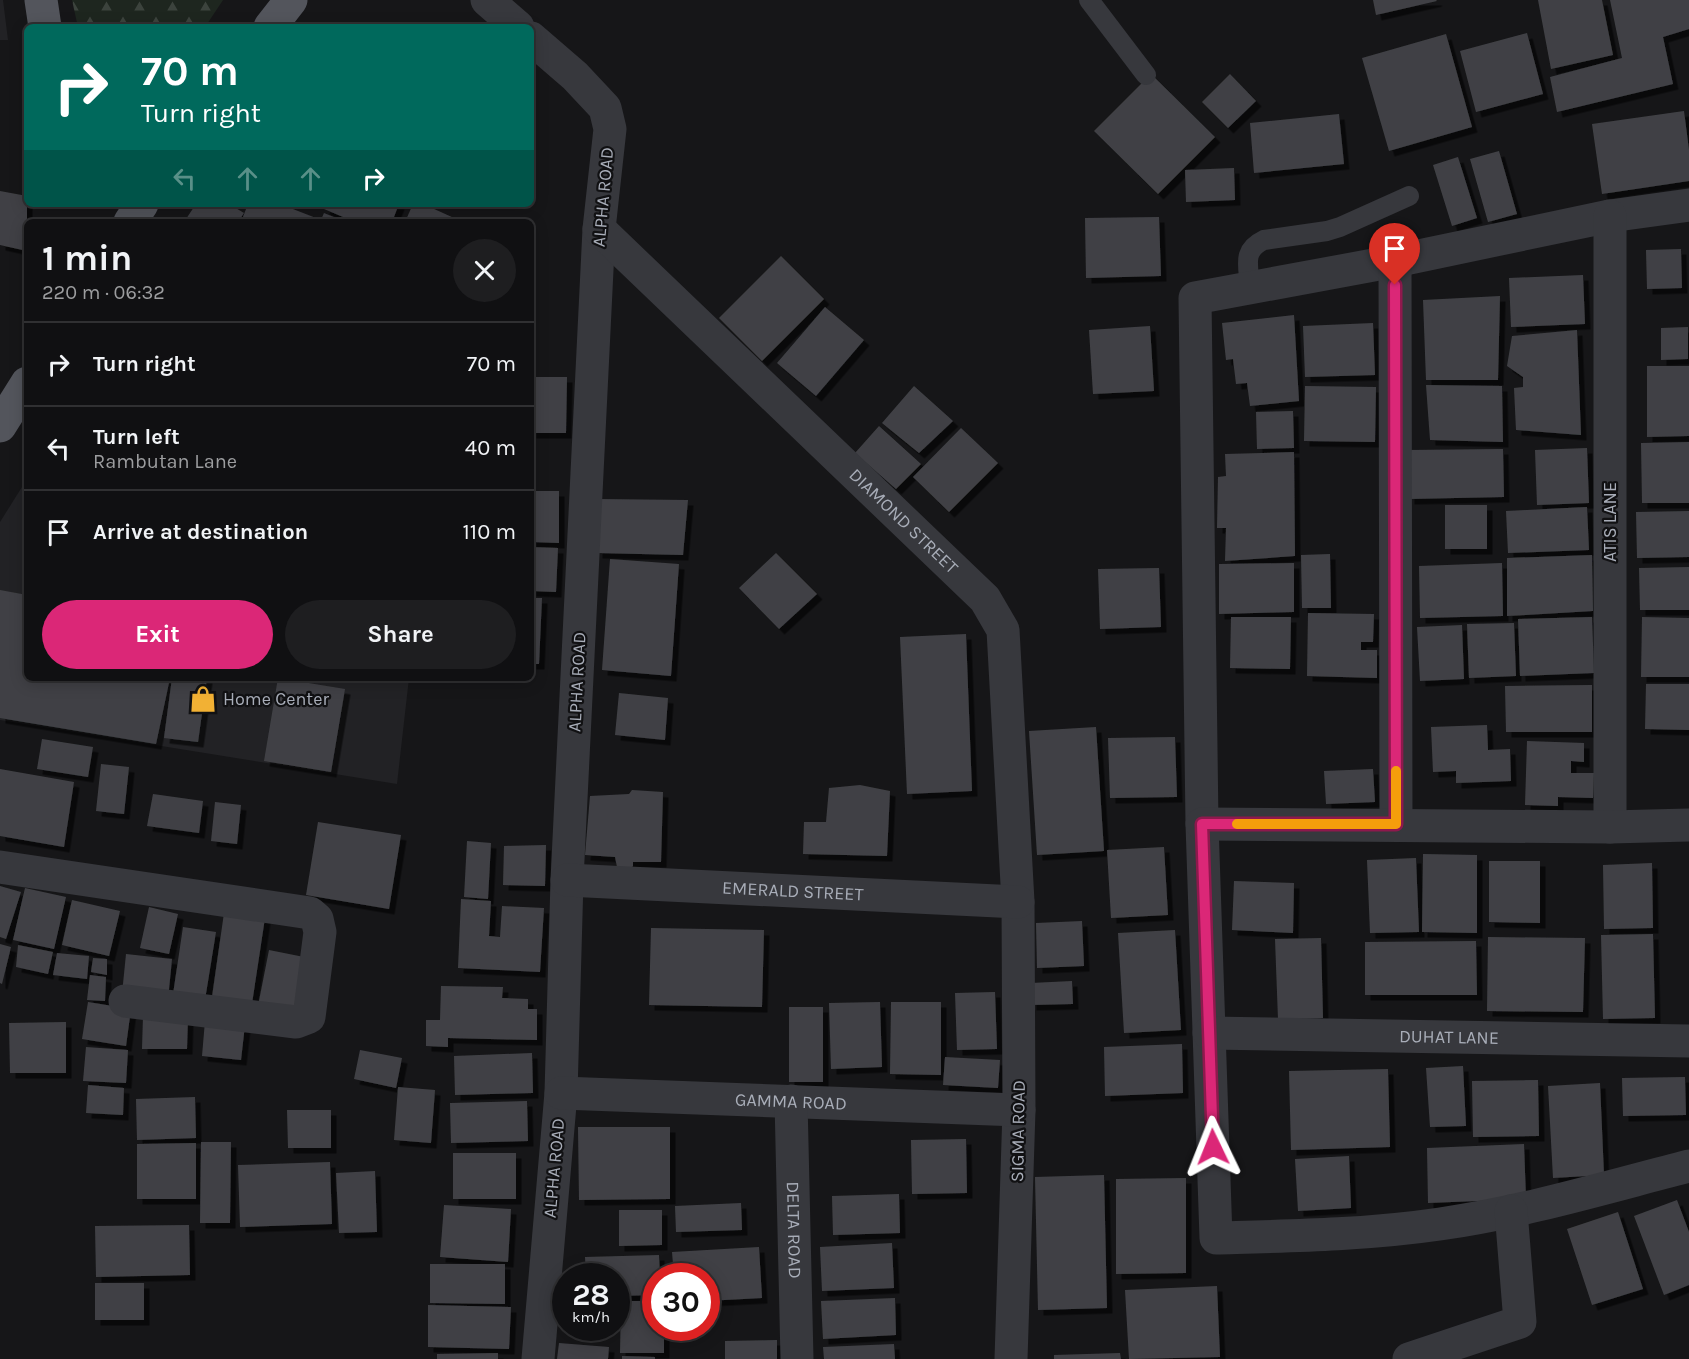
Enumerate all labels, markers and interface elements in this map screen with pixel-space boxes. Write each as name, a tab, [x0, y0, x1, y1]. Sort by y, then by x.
text: 70 m	[141, 46, 239, 96]
icon: right	[42, 48, 120, 126]
text: Turn right	[141, 97, 261, 129]
street label: ALPHA ROAD	[588, 146, 618, 248]
icon: left	[168, 162, 201, 195]
icon: ahead	[231, 162, 264, 195]
icon: ahead	[294, 162, 327, 195]
icon: right	[357, 162, 390, 195]
pin	[1369, 223, 1420, 285]
icon: arrive	[1378, 232, 1411, 265]
text: 1 min	[42, 237, 132, 279]
button: close	[453, 239, 516, 302]
text: 220 m · 06:32	[42, 281, 165, 304]
icon: right	[42, 348, 75, 381]
text: Turn right	[93, 351, 196, 377]
text: 70 m	[467, 351, 516, 377]
text: Turn left	[93, 424, 180, 450]
icon: left	[42, 432, 75, 465]
text: 40 m	[465, 435, 516, 461]
text: Rambutan Lane	[93, 450, 237, 473]
street label: DIAMOND STREET	[844, 464, 963, 578]
street label: ATIS LANE	[1599, 482, 1621, 562]
icon: arrive	[42, 516, 75, 549]
text: Arrive at destination	[93, 519, 308, 545]
text: 110 m	[463, 519, 516, 545]
button: Exit	[42, 600, 273, 669]
button: Share	[285, 600, 516, 669]
street label: ALPHA ROAD	[563, 631, 591, 733]
shop icon: Home Center	[188, 684, 218, 714]
place label: Home Center	[223, 688, 329, 710]
street label: EMERALD STREET	[721, 877, 864, 905]
street label: DUHAT LANE	[1399, 1025, 1499, 1049]
street label: SIGMA ROAD	[1006, 1080, 1030, 1182]
street label: GAMMA ROAD	[734, 1088, 847, 1115]
position arrow	[1181, 1115, 1245, 1179]
street label: ALPHA ROAD	[539, 1117, 569, 1219]
street label: DELTA ROAD	[782, 1181, 806, 1279]
speed limit sign: 30	[642, 1263, 720, 1341]
text: 28	[572, 1277, 610, 1313]
text: km/h	[572, 1308, 610, 1326]

